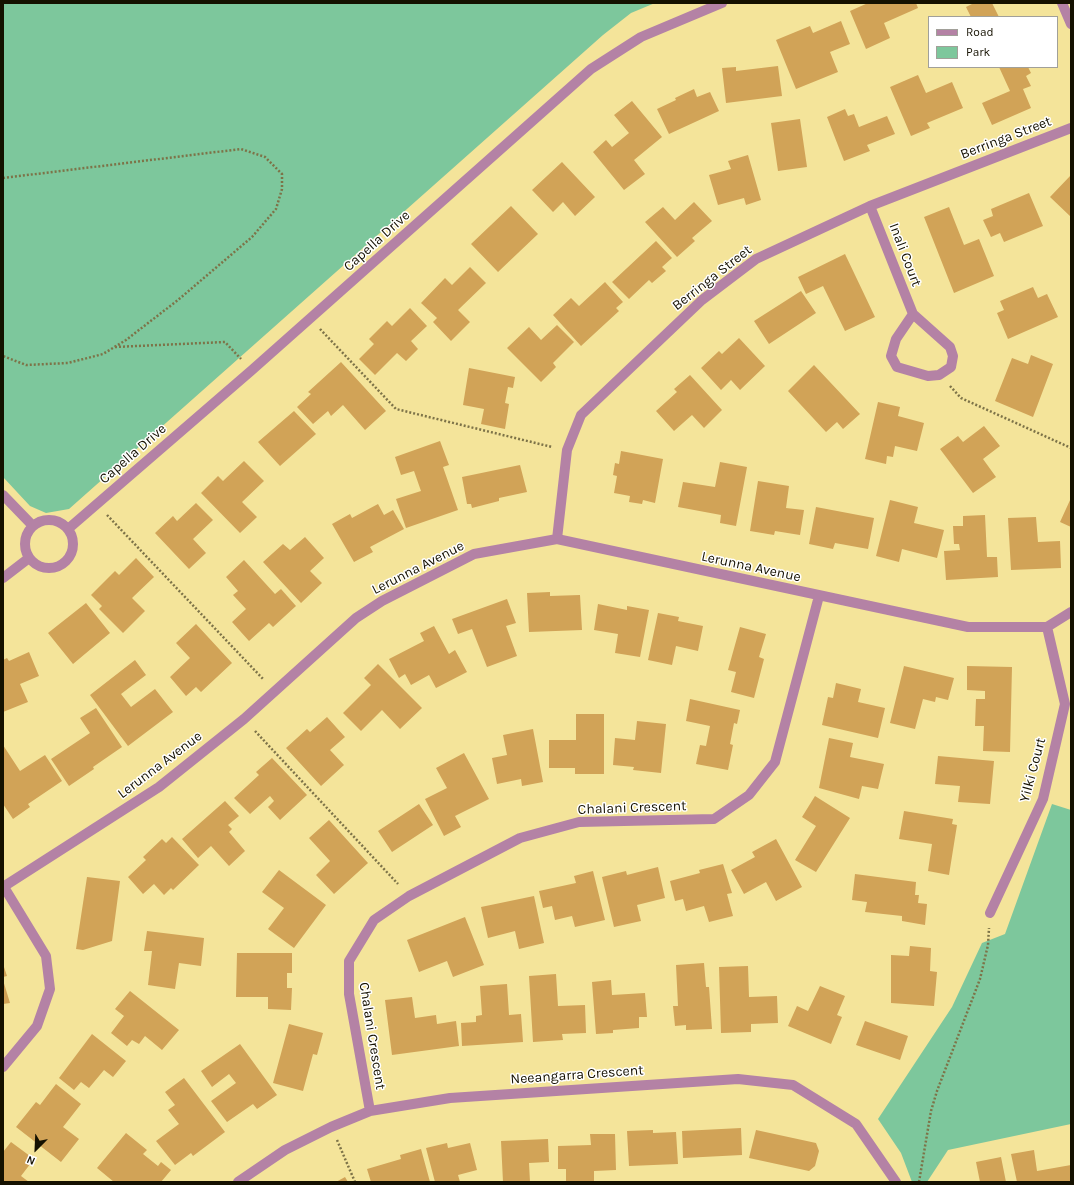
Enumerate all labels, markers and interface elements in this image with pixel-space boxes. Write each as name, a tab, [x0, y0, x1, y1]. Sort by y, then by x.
legend	[928, 16, 1058, 68]
text: Road	[966, 25, 994, 39]
text: Park	[966, 45, 990, 59]
street label: Berringa Street	[958, 113, 1054, 163]
street label: Capella Drive	[340, 207, 414, 275]
street label: Inali Court	[885, 221, 925, 289]
street label: Berringa Street	[669, 242, 755, 314]
street label: Capella Drive	[96, 420, 170, 488]
street label: Lerunna Avenue	[369, 538, 467, 598]
street label: Lerunna Avenue	[700, 548, 802, 586]
street label: Lerunna Avenue	[115, 728, 205, 802]
street label: Yilki Court	[1016, 736, 1050, 804]
street label: Chalani Crescent	[577, 798, 687, 818]
street label: Chalani Crescent	[355, 981, 389, 1091]
street label: Neeangarra Crescent	[510, 1062, 644, 1088]
north arrow	[16, 1129, 56, 1169]
text: N	[25, 1153, 37, 1168]

